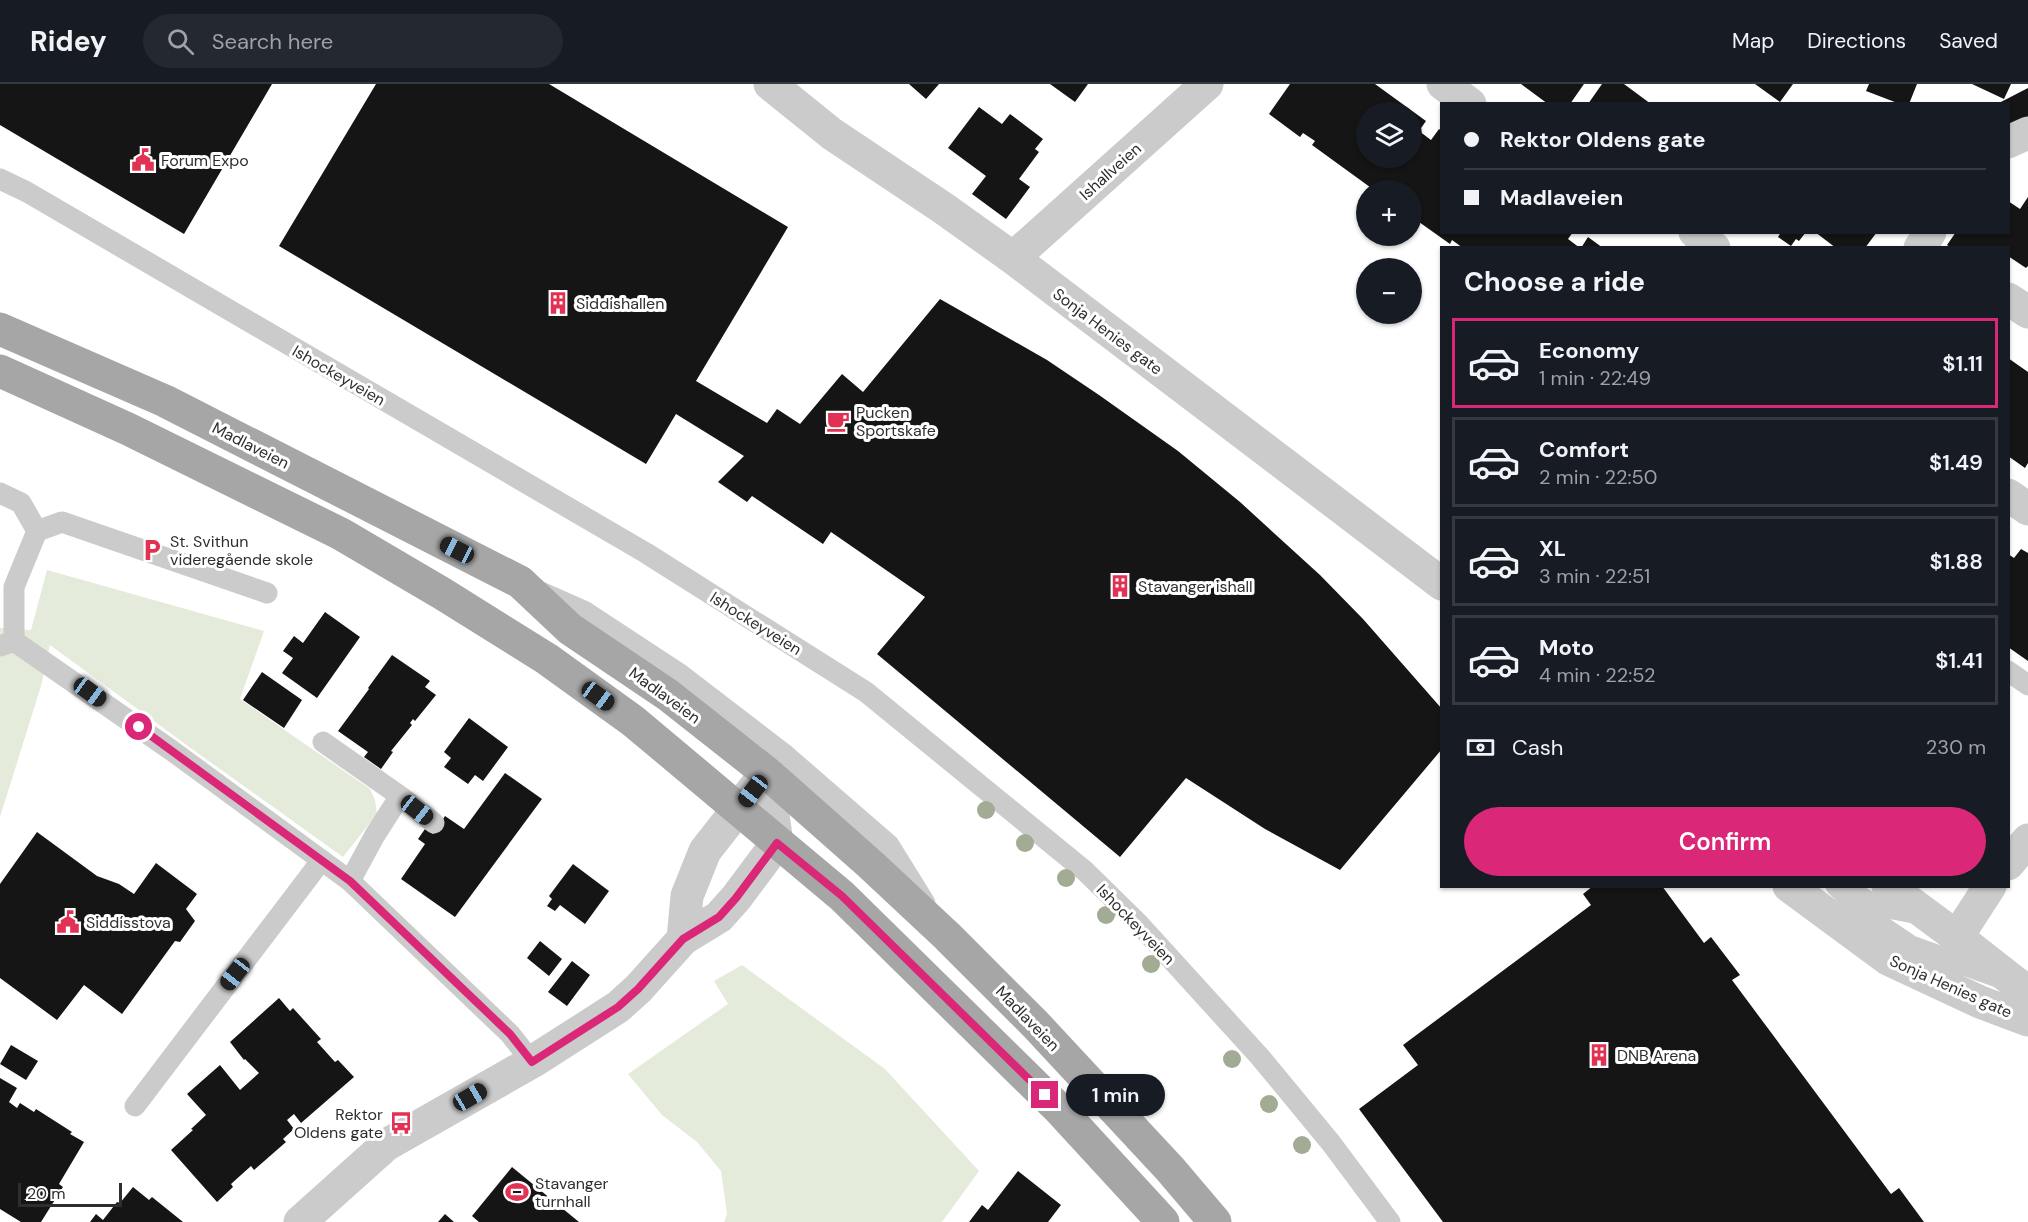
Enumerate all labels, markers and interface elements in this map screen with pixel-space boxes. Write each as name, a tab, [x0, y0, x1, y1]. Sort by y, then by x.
search box	[143, 14, 563, 68]
text: Ridey	[30, 23, 107, 60]
icon: search	[164, 25, 197, 58]
text: Search here	[212, 27, 333, 56]
text: Map	[1732, 27, 1774, 55]
text: Directions	[1807, 27, 1906, 55]
text: Saved	[1939, 27, 1998, 55]
map controls	[1356, 102, 1422, 324]
button: layers	[1356, 102, 1422, 168]
text: Rektor Oldens gate	[1500, 125, 1706, 154]
street label: Ishallveien	[1075, 138, 1146, 205]
public building icon: Forum Expo	[130, 147, 156, 173]
place label: Forum Expo	[161, 150, 249, 171]
button: +	[1356, 180, 1422, 246]
text: Madlaveien	[1500, 183, 1623, 212]
button: −	[1356, 258, 1422, 324]
text: Choose a ride	[1464, 264, 1645, 299]
street label: Sonja Henies gate	[1049, 283, 1167, 379]
building icon: Siddishallen	[545, 290, 571, 316]
place label: Siddishallen	[576, 293, 664, 314]
icon: car	[1467, 336, 1521, 390]
text: Economy	[1539, 336, 1639, 365]
street label: Ishockeyveien	[288, 340, 389, 411]
text: $1.11	[1942, 349, 1983, 378]
text: 1 min · 22:49	[1539, 365, 1651, 391]
place label: Pucken Sportskafe	[856, 402, 936, 441]
cafe icon: Pucken Sportskafe	[825, 408, 851, 434]
street label: Madlaveien	[209, 417, 293, 474]
icon: car	[1467, 435, 1521, 489]
text: Comfort	[1539, 435, 1629, 464]
text: $1.49	[1929, 448, 1983, 477]
text: 2 min · 22:50	[1539, 464, 1658, 490]
place label: St. Svithun videregående skole	[170, 531, 313, 570]
car	[437, 534, 477, 566]
icon: car	[1467, 534, 1521, 588]
text: XL	[1539, 534, 1566, 563]
parking icon: St. Svithun videregående skole	[139, 537, 165, 563]
text: $1.88	[1930, 547, 1983, 576]
text: 3 min · 22:51	[1539, 563, 1650, 589]
building icon: Stavanger ishall	[1107, 573, 1133, 599]
place label: Stavanger ishall	[1138, 576, 1253, 597]
street label: Ishockeyveien	[706, 587, 805, 660]
icon: car	[1467, 633, 1521, 687]
text: Moto	[1539, 633, 1594, 662]
text: $1.41	[1935, 646, 1983, 675]
street label: Madlaveien	[625, 662, 705, 728]
text: 4 min · 22:52	[1539, 662, 1656, 688]
car	[70, 674, 110, 710]
car	[578, 678, 618, 714]
route start	[125, 713, 152, 740]
icon: cash	[1464, 731, 1497, 764]
text: Cash	[1512, 733, 1563, 762]
text: 230 m	[1926, 734, 1986, 760]
car	[735, 771, 771, 811]
car	[397, 792, 437, 828]
button: Confirm	[1464, 807, 1986, 876]
street label: Ishockeyveien	[1092, 880, 1179, 969]
public building icon: Siddisstova	[55, 909, 81, 935]
place label: Siddisstova	[86, 912, 171, 933]
street label: Sonja Henies gate	[1886, 950, 2015, 1023]
car	[217, 954, 253, 994]
street label: Madlaveien	[991, 981, 1064, 1056]
building icon: DNB Arena	[1586, 1042, 1612, 1068]
place label: DNB Arena	[1617, 1045, 1696, 1066]
callout: 1 min	[1066, 1074, 1165, 1116]
car	[450, 1080, 490, 1114]
route end	[1031, 1081, 1058, 1108]
text: 1 min	[1092, 1082, 1139, 1108]
place label: Rektor Oldens gate	[294, 1104, 383, 1143]
bus stop icon: Rektor Oldens gate	[388, 1110, 414, 1136]
place label: Stavanger turnhall	[535, 1173, 609, 1212]
sports icon: Stavanger turnhall	[504, 1179, 530, 1205]
scale bar	[18, 1180, 122, 1208]
text: 20 m	[27, 1183, 66, 1204]

